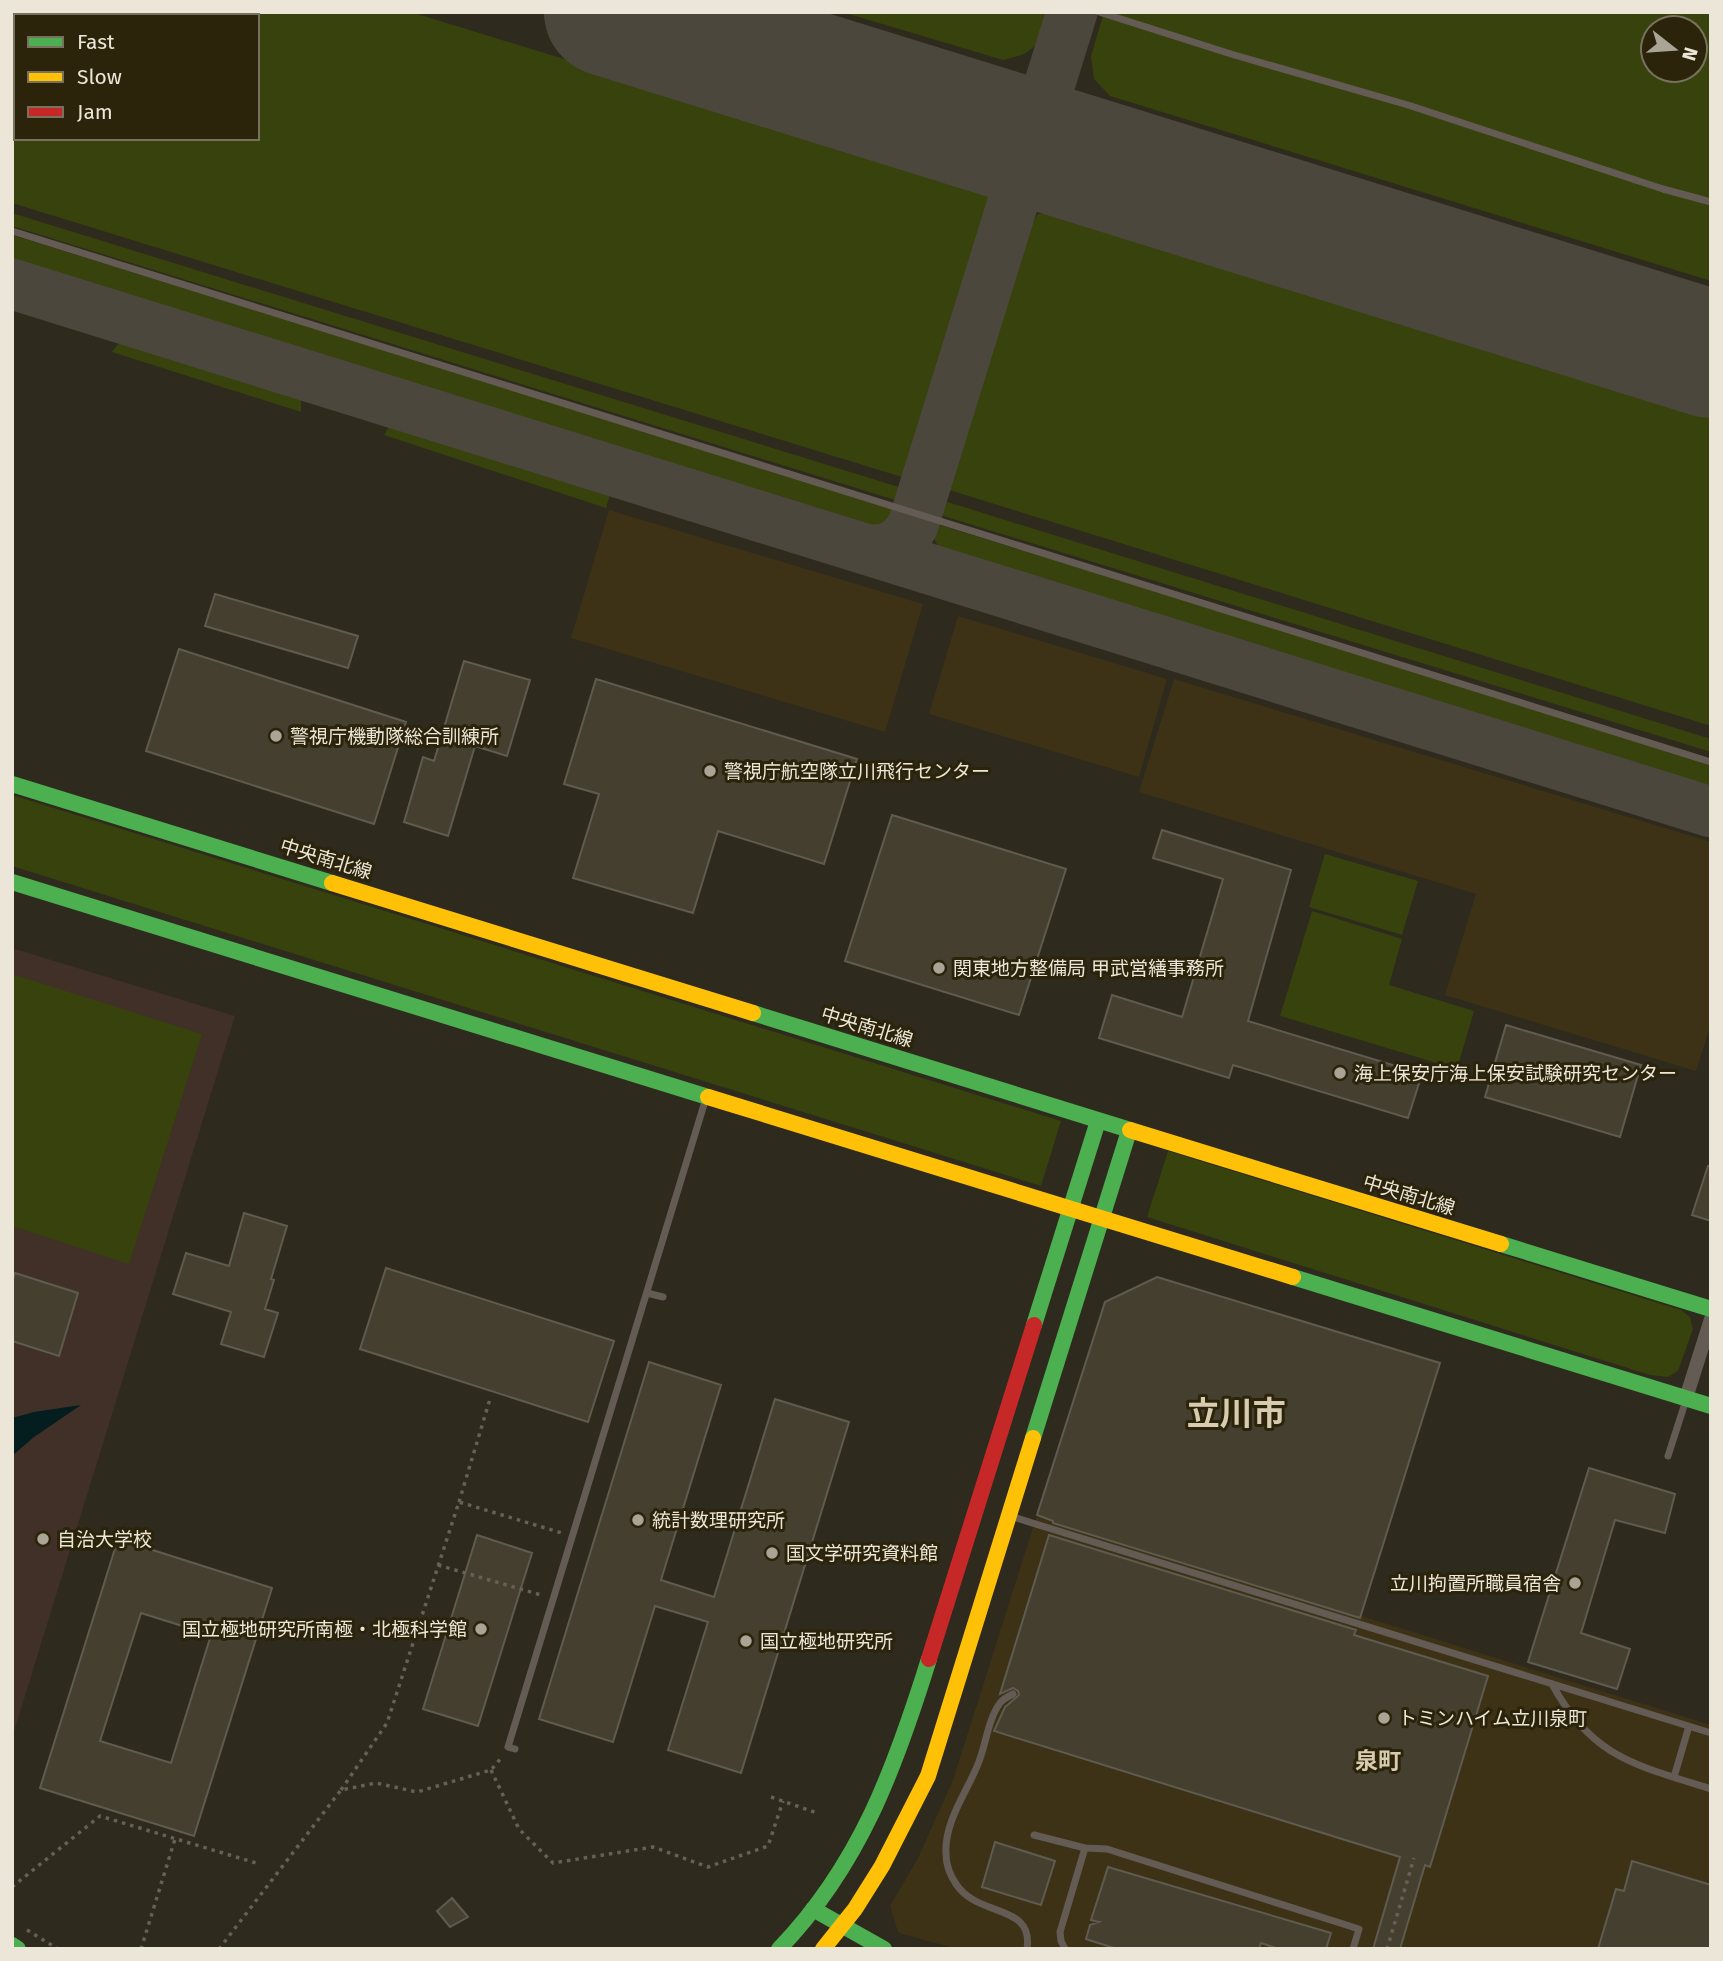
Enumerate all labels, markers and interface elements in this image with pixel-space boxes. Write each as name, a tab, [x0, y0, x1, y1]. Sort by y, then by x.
legend	[14, 14, 259, 140]
north arrow	[1639, 14, 1709, 84]
text: Fast	[77, 29, 115, 55]
text: N	[1677, 44, 1703, 63]
text: Slow	[77, 64, 122, 90]
text: Jam	[77, 99, 113, 125]
place label: 警視庁機動隊総合訓練所	[290, 725, 499, 748]
marker: 警視庁機動隊総合訓練所	[268, 728, 284, 744]
place label: 警視庁航空隊立川飛行センター	[724, 760, 990, 783]
marker: 警視庁航空隊立川飛行センター	[702, 763, 718, 779]
street label: 中央南北線	[277, 834, 375, 884]
place label: 関東地方整備局 甲武営繕事務所	[953, 957, 1224, 980]
marker: 関東地方整備局 甲武営繕事務所	[931, 960, 947, 976]
street label: 中央南北線	[818, 1002, 916, 1052]
place label: 海上保安庁海上保安試験研究センター	[1354, 1062, 1677, 1085]
marker: 海上保安庁海上保安試験研究センター	[1332, 1065, 1348, 1081]
street label: 中央南北線	[1360, 1170, 1458, 1220]
district label: 立川市	[1187, 1394, 1286, 1434]
place label: 統計数理研究所	[652, 1509, 785, 1532]
marker: 統計数理研究所	[630, 1512, 646, 1528]
place label: 自治大学校	[57, 1528, 152, 1551]
marker: 自治大学校	[35, 1531, 51, 1547]
place label: 国文学研究資料館	[786, 1542, 938, 1565]
marker: 国文学研究資料館	[764, 1545, 780, 1561]
place label: 立川拘置所職員宿舎	[1390, 1572, 1561, 1595]
marker: 立川拘置所職員宿舎	[1567, 1575, 1583, 1591]
place label: 国立極地研究所南極・北極科学館	[182, 1618, 467, 1641]
marker: 国立極地研究所南極・北極科学館	[473, 1621, 489, 1637]
place label: 国立極地研究所	[760, 1630, 893, 1653]
marker: 国立極地研究所	[738, 1633, 754, 1649]
place label: トミンハイム立川泉町	[1398, 1707, 1587, 1730]
marker: トミンハイム立川泉町	[1376, 1710, 1392, 1726]
district label: 泉町	[1355, 1747, 1401, 1775]

